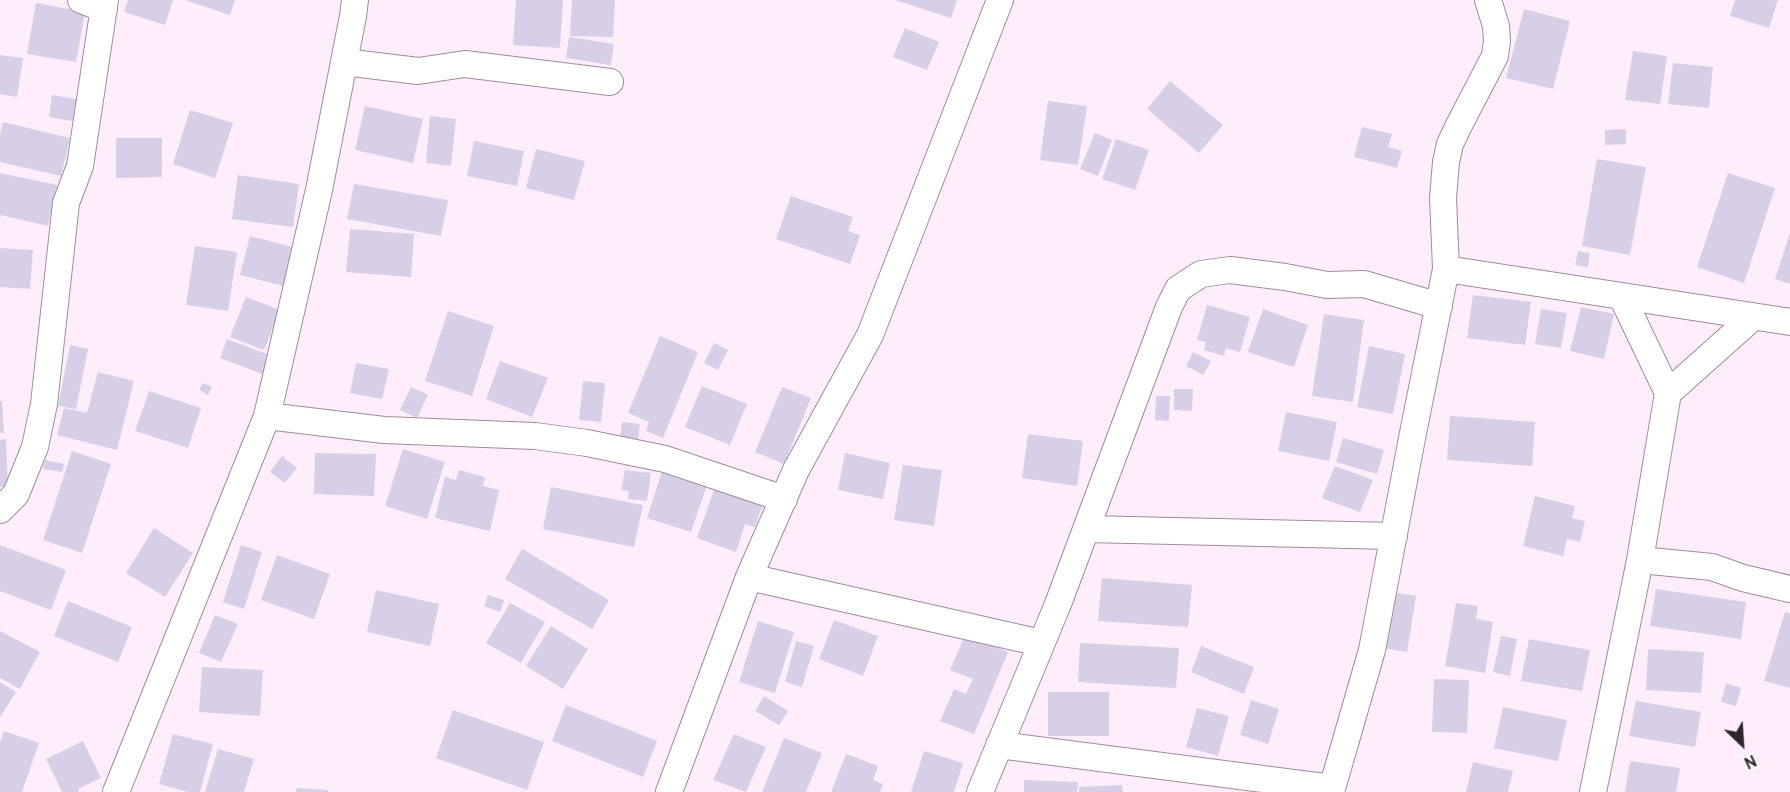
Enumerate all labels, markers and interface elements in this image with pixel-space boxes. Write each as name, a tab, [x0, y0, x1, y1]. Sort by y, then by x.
north arrow	[1712, 714, 1772, 774]
text: N	[1740, 749, 1759, 772]

